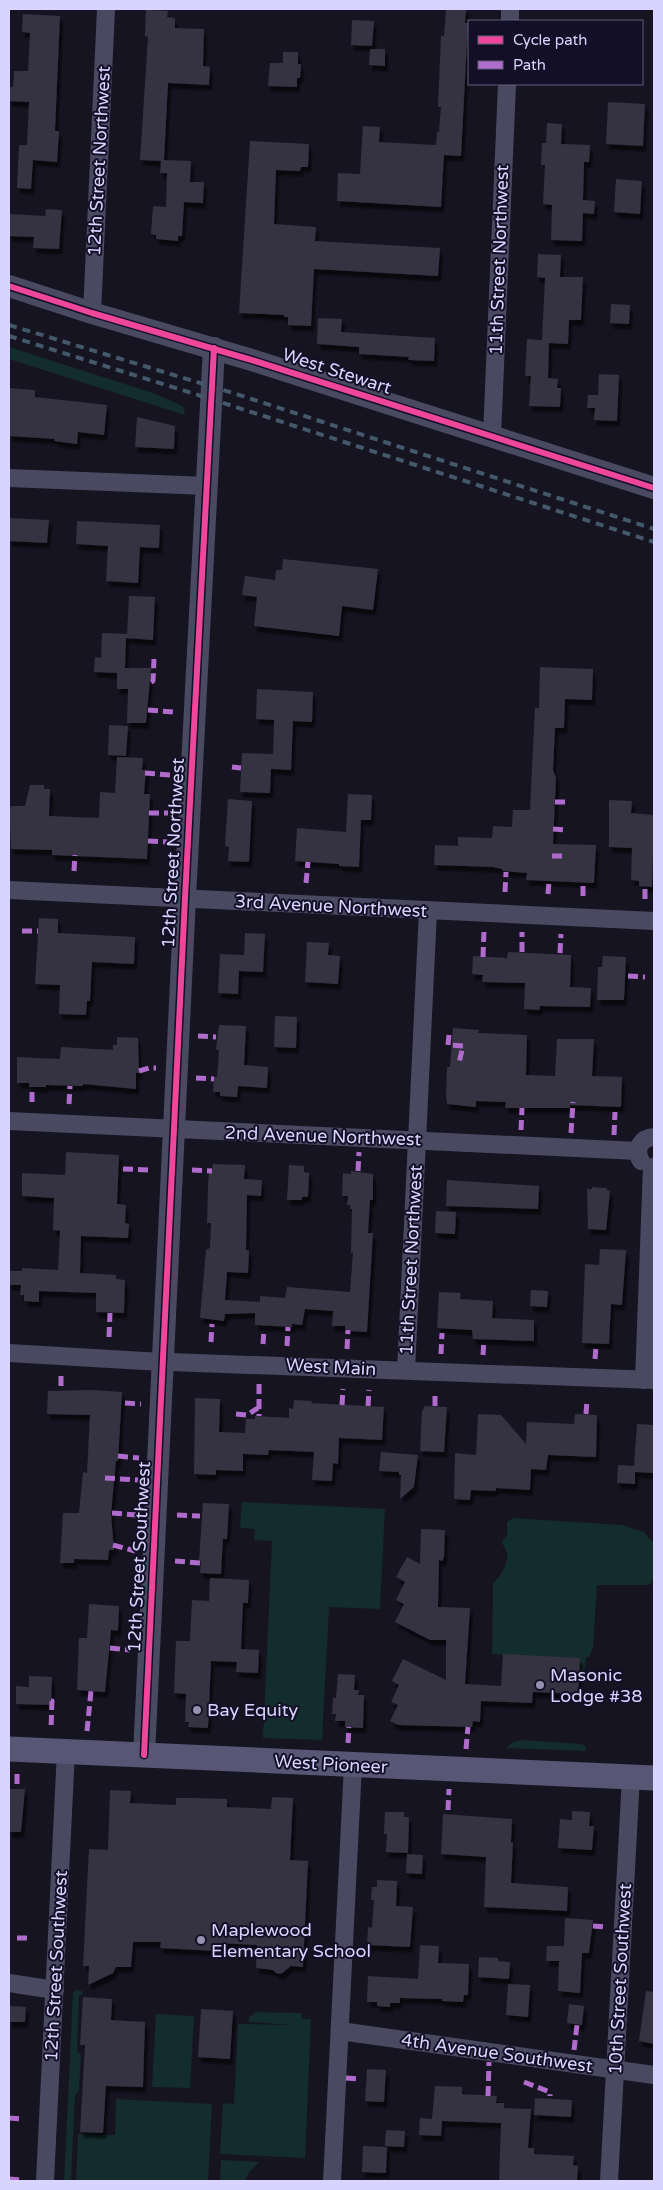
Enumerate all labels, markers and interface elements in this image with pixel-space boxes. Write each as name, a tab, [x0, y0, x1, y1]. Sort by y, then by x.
legend	[468, 20, 643, 85]
text: Cycle path	[513, 31, 587, 49]
text: Path	[513, 56, 546, 74]
street label: 12th Street Northwest	[83, 65, 115, 257]
street label: 11th Street Northwest	[485, 164, 513, 356]
street label: West Stewart	[280, 343, 394, 399]
street label: 12th Street Northwest	[157, 757, 189, 949]
street label: 3rd Avenue Northwest	[234, 890, 428, 922]
street label: 2nd Avenue Northwest	[224, 1122, 422, 1150]
street label: 11th Street Northwest	[395, 1164, 427, 1356]
street label: West Main	[285, 1354, 377, 1380]
street label: 12th Street Southwest	[123, 1461, 155, 1653]
place label: Masonic Lodge #38	[550, 1664, 643, 1707]
marker: Masonic Lodge #38	[534, 1679, 546, 1691]
place label: Bay Equity	[207, 1699, 299, 1721]
marker: Bay Equity	[191, 1704, 203, 1716]
street label: West Pioneer	[274, 1750, 388, 1778]
street label: 12th Street Southwest	[40, 1870, 72, 2062]
street label: 10th Street Southwest	[604, 1883, 636, 2075]
place label: Maplewood Elementary School	[211, 1919, 371, 1962]
marker: Maplewood Elementary School	[195, 1934, 207, 1946]
street label: 4th Avenue Southwest	[400, 2029, 594, 2077]

